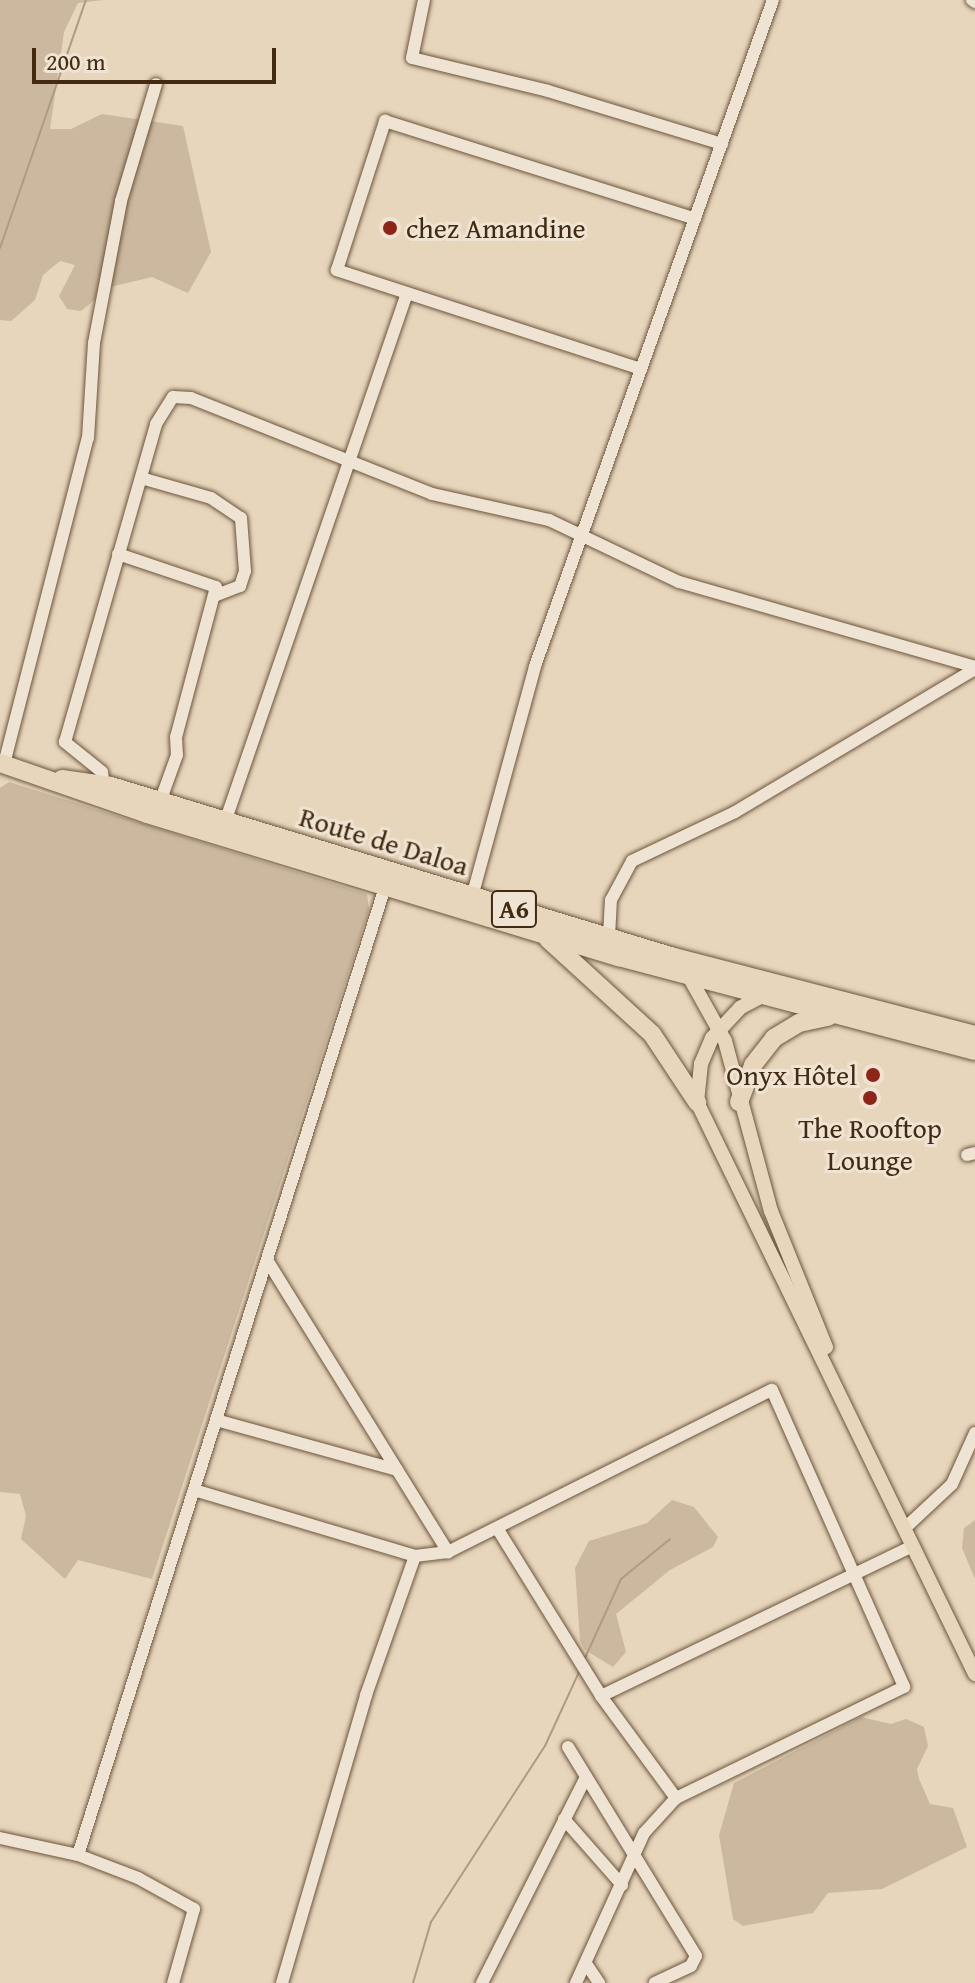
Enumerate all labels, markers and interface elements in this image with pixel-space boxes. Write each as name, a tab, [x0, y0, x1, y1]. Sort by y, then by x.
scale bar	[36, 32, 280, 82]
text: 200 m	[46, 44, 106, 79]
place label: chez Amandine	[406, 211, 586, 245]
marker: chez Amandine	[381, 219, 399, 237]
street label: Route de Daloa	[296, 799, 472, 883]
road number: A6	[490, 887, 538, 931]
place label: Onyx Hôtel	[726, 1058, 857, 1092]
marker: Onyx Hôtel	[864, 1066, 882, 1084]
marker: The Rooftop Lounge	[861, 1089, 879, 1107]
place label: The Rooftop Lounge	[798, 1111, 942, 1177]

